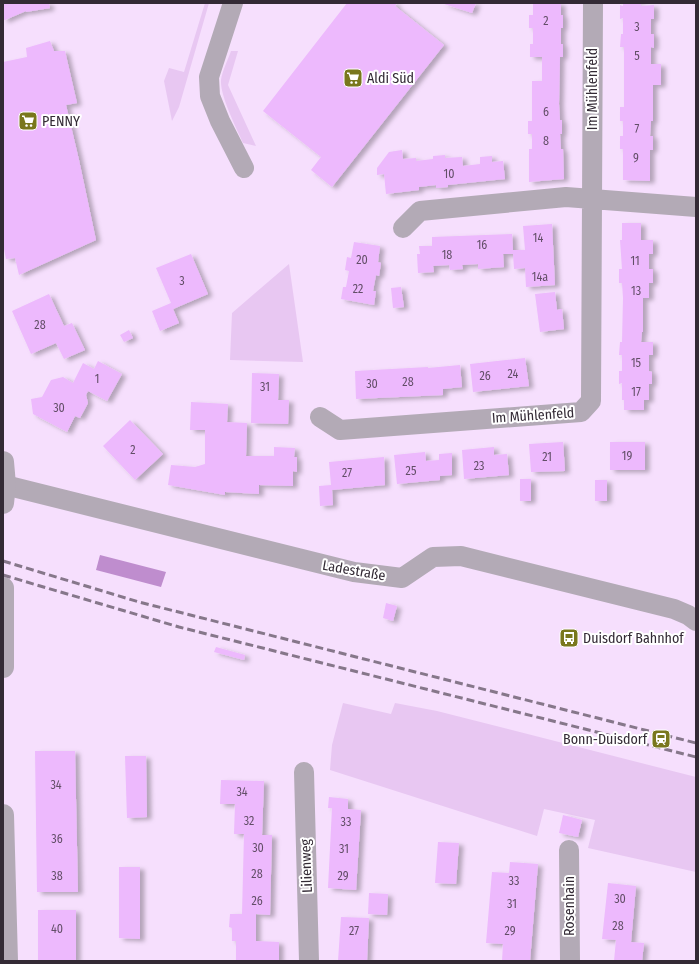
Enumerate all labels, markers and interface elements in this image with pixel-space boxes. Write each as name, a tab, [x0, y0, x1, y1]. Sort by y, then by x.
house number: 2	[543, 14, 549, 28]
house number: 3	[634, 20, 640, 34]
street label: Im Mühlenfeld	[584, 48, 601, 130]
house number: 5	[634, 49, 640, 63]
supermarket icon: Aldi Süd	[342, 67, 364, 89]
place label: Aldi Süd	[367, 70, 414, 87]
house number: 6	[543, 105, 549, 119]
supermarket icon: PENNY	[17, 110, 39, 132]
place label: PENNY	[42, 113, 80, 130]
house number: 7	[635, 122, 640, 136]
house number: 8	[543, 134, 549, 148]
house number: 9	[633, 151, 639, 165]
house number: 10	[444, 167, 454, 181]
house number: 14	[533, 231, 543, 245]
house number: 16	[477, 238, 487, 252]
house number: 18	[442, 248, 452, 262]
house number: 20	[356, 253, 368, 267]
house number: 11	[630, 254, 640, 268]
house number: 14a	[532, 270, 548, 284]
house number: 3	[179, 274, 185, 288]
house number: 22	[353, 282, 363, 296]
house number: 13	[631, 284, 641, 298]
house number: 28	[34, 318, 46, 332]
house number: 15	[631, 356, 642, 370]
house number: 24	[508, 367, 519, 381]
house number: 26	[479, 369, 491, 383]
house number: 1	[95, 372, 99, 386]
house number: 28	[402, 375, 414, 389]
house number: 30	[366, 377, 378, 391]
house number: 31	[260, 380, 270, 394]
house number: 17	[631, 385, 641, 399]
house number: 30	[53, 401, 65, 415]
street label: Im Mühlenfeld	[491, 404, 575, 427]
house number: 2	[130, 443, 136, 457]
house number: 19	[622, 449, 632, 463]
house number: 21	[542, 450, 552, 464]
house number: 23	[474, 459, 484, 473]
house number: 25	[406, 464, 417, 478]
house number: 27	[342, 466, 352, 480]
street label: Ladestraße	[321, 557, 387, 584]
bus stop icon: Duisdorf Bahnhof	[558, 627, 580, 649]
place label: Duisdorf Bahnhof	[583, 630, 685, 647]
station icon: Bonn-Duisdorf	[650, 728, 672, 750]
place label: Bonn-Duisdorf	[563, 731, 649, 748]
house number: 34	[50, 778, 62, 792]
house number: 34	[236, 785, 248, 799]
house number: 32	[244, 814, 254, 828]
house number: 33	[341, 815, 351, 829]
house number: 36	[51, 832, 63, 846]
street label: Lilienweg	[297, 838, 316, 893]
house number: 30	[252, 841, 264, 855]
house number: 31	[339, 842, 349, 856]
house number: 28	[251, 867, 263, 881]
house number: 38	[51, 869, 63, 883]
house number: 29	[337, 869, 349, 883]
house number: 33	[509, 874, 519, 888]
street label: Rosenhain	[561, 876, 578, 936]
house number: 30	[614, 892, 626, 906]
house number: 26	[251, 894, 263, 908]
house number: 31	[507, 897, 517, 911]
house number: 28	[612, 919, 624, 933]
house number: 40	[51, 922, 63, 936]
house number: 27	[349, 924, 359, 938]
house number: 29	[504, 924, 516, 938]

